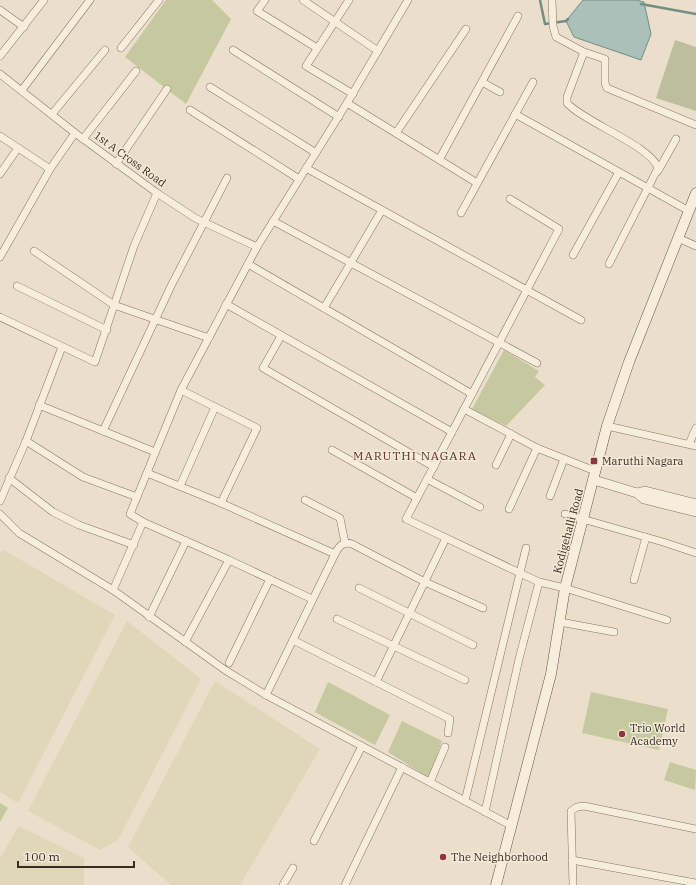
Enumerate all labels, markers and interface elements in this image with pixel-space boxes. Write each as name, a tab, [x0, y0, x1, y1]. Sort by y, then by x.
street label: 1st A Cross Road	[91, 128, 169, 190]
district label: MARUTHI NAGARA	[353, 448, 477, 463]
place label: Maruthi Nagara	[602, 454, 684, 468]
marker: Maruthi Nagara	[589, 456, 599, 466]
street label: Kodigehalli Road	[550, 487, 586, 575]
place label: Trio World Academy	[630, 721, 686, 748]
marker: Trio World Academy	[617, 729, 627, 739]
scale bar	[18, 843, 134, 869]
text: 100 m	[24, 849, 60, 864]
place label: The Neighborhood	[451, 850, 548, 864]
marker: The Neighborhood	[438, 852, 448, 862]

